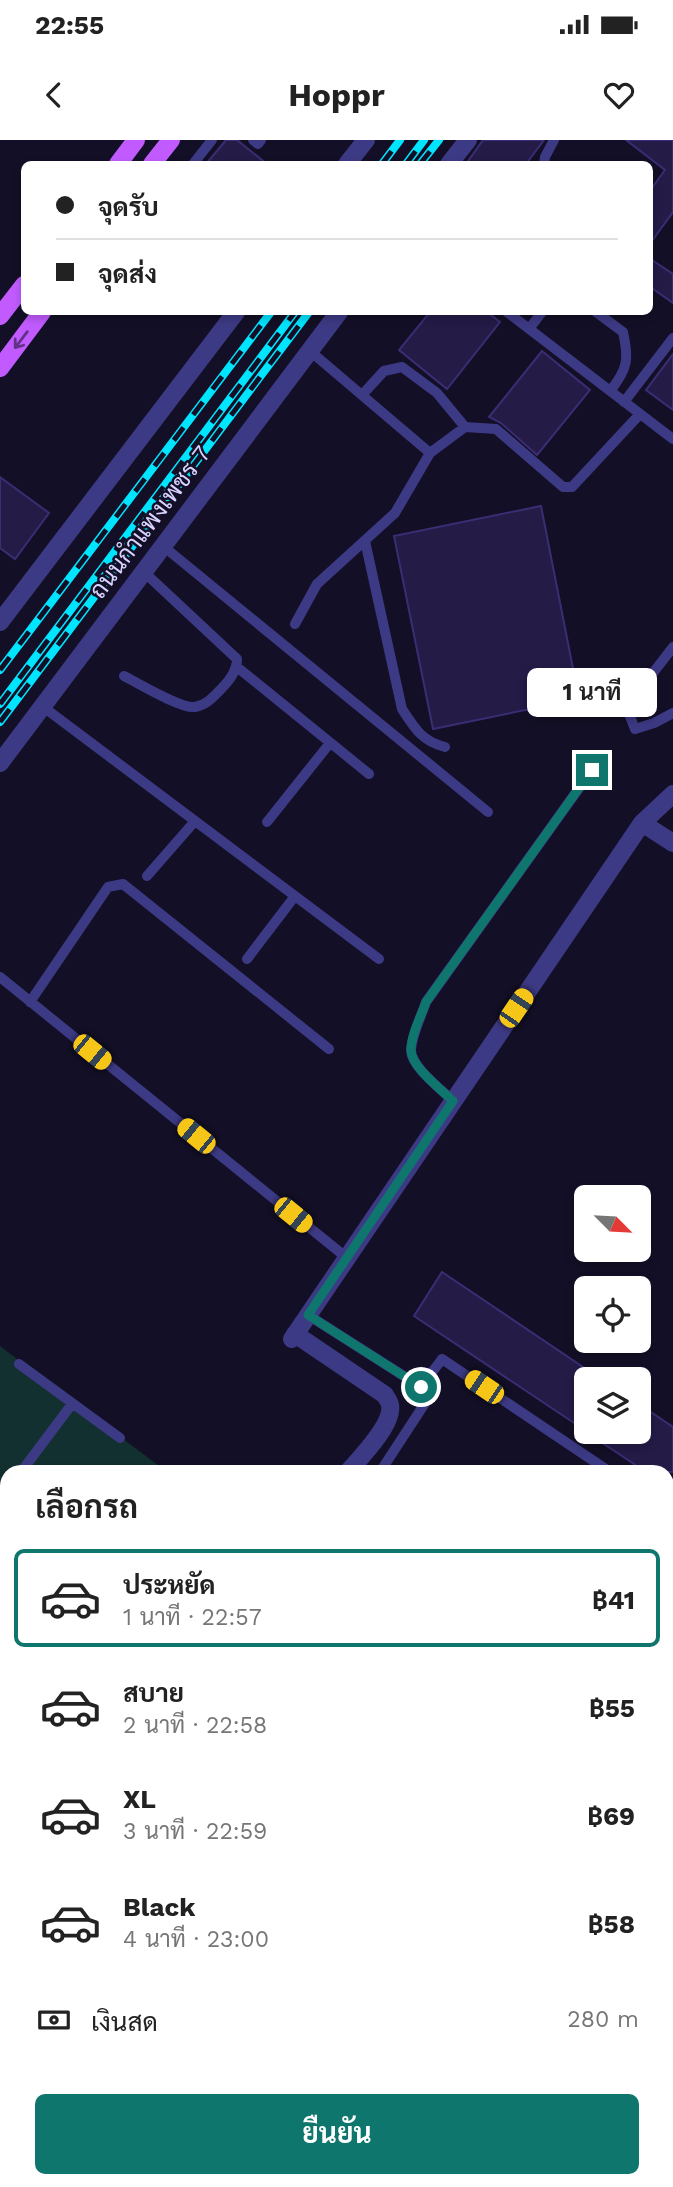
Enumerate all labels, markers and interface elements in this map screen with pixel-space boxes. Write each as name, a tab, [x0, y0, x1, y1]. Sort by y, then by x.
text: 22:55	[35, 10, 104, 40]
icon: back	[35, 76, 73, 114]
text: Hoppr	[288, 76, 385, 114]
icon: heart	[600, 76, 638, 114]
text: จุดรับ	[98, 192, 159, 222]
text: จุดส่ง	[98, 259, 157, 289]
one-way arrow	[14, 330, 29, 349]
street label: ถนนกำแพงเพชร 7	[84, 440, 216, 604]
callout: 1 นาที	[527, 668, 657, 718]
text: 1 นาที	[563, 679, 621, 706]
route end	[576, 754, 608, 786]
car	[496, 985, 537, 1031]
car	[70, 1031, 115, 1073]
car	[174, 1115, 219, 1157]
north arrow	[574, 1185, 651, 1262]
map controls	[574, 1185, 651, 1444]
car	[271, 1194, 316, 1236]
button: locate	[574, 1276, 651, 1353]
car	[461, 1367, 508, 1407]
button: layers	[574, 1367, 651, 1444]
route start	[405, 1371, 437, 1403]
text: เลือกรถ	[35, 1488, 138, 1526]
icon: car	[39, 1567, 102, 1630]
text: ประหยัด	[123, 1570, 216, 1600]
text: ฿41	[592, 1585, 635, 1615]
text: 1 นาที · 22:57	[123, 1604, 262, 1631]
icon: car	[39, 1675, 102, 1738]
text: สบาย	[123, 1678, 184, 1708]
text: ฿55	[589, 1693, 635, 1723]
text: 2 นาที · 22:58	[123, 1712, 267, 1739]
icon: car	[39, 1783, 102, 1846]
text: XL	[123, 1784, 156, 1814]
text: ฿69	[587, 1801, 635, 1831]
text: 3 นาที · 22:59	[123, 1818, 267, 1845]
icon: car	[39, 1891, 102, 1954]
text: Black	[123, 1892, 195, 1922]
text: ฿58	[588, 1909, 635, 1939]
text: 4 นาที · 23:00	[123, 1926, 269, 1953]
icon: cash	[35, 2001, 73, 2039]
text: 280 m	[567, 2006, 639, 2033]
text: เงินสด	[91, 2007, 158, 2037]
button: ยืนยัน	[35, 2094, 639, 2174]

